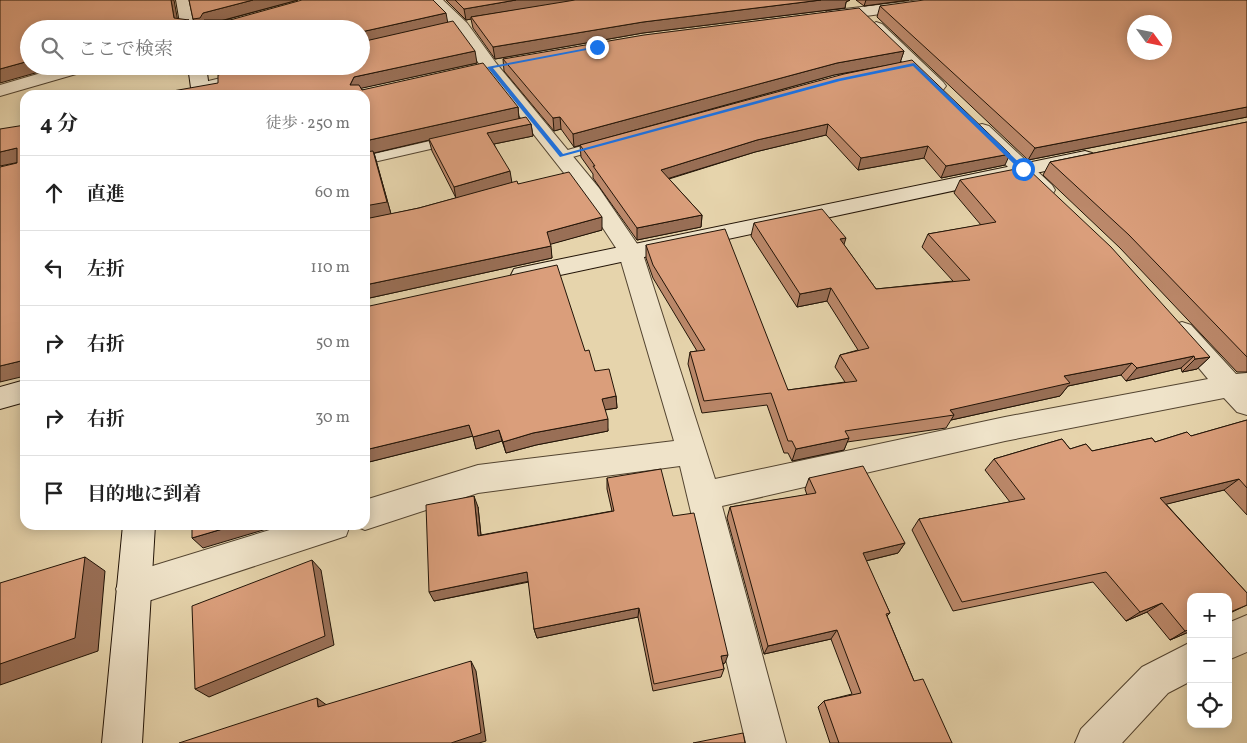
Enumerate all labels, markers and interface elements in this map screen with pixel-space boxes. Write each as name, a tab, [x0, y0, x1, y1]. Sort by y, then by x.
north arrow	[1127, 15, 1172, 60]
search box	[20, 20, 370, 75]
icon: search	[38, 34, 66, 62]
route end	[586, 36, 609, 59]
text: ここで検索	[78, 37, 173, 63]
text: 4 分	[40, 110, 78, 139]
text: 徒歩 · 250 m	[266, 113, 350, 135]
route start	[1012, 158, 1035, 181]
icon: ahead	[40, 179, 68, 207]
text: 直進	[87, 182, 125, 208]
text: 60 m	[315, 182, 350, 204]
icon: left	[40, 254, 68, 282]
text: 左折	[87, 257, 125, 283]
text: 110 m	[311, 257, 350, 279]
icon: right	[40, 329, 68, 357]
text: 右折	[87, 332, 125, 358]
text: 50 m	[316, 332, 350, 354]
icon: right	[40, 404, 68, 432]
text: 右折	[87, 407, 125, 433]
text: 30 m	[315, 407, 350, 429]
icon: arrive	[40, 479, 68, 507]
text: 目的地に到着	[87, 482, 201, 508]
map controls	[1187, 593, 1232, 728]
button: +	[1187, 593, 1232, 638]
button: −	[1187, 638, 1232, 683]
button: locate	[1187, 683, 1232, 728]

